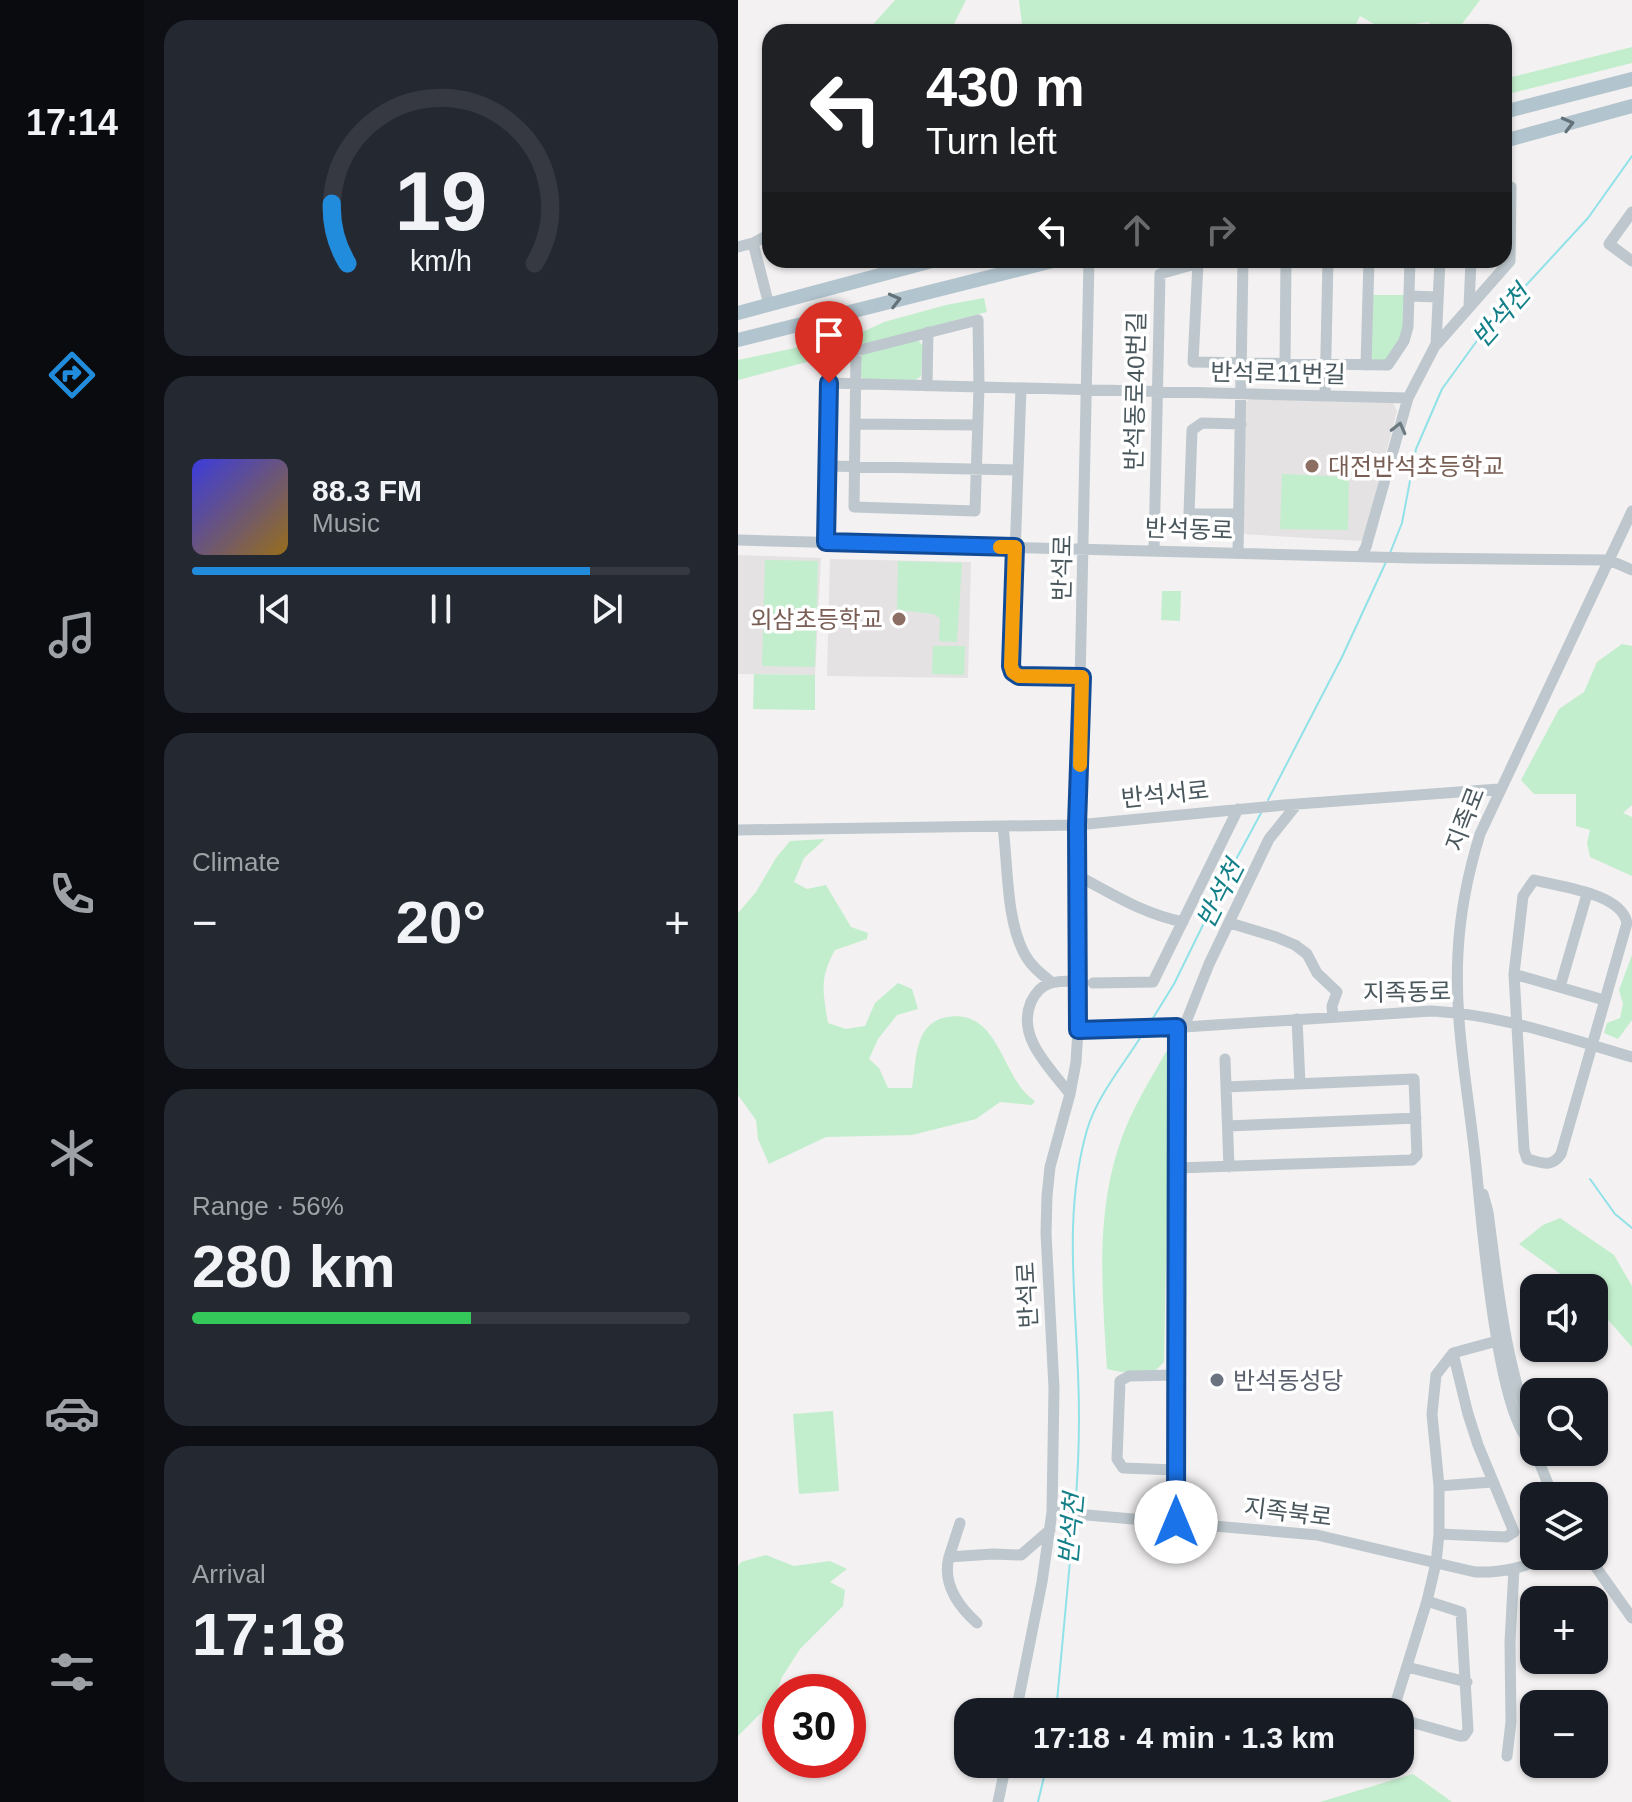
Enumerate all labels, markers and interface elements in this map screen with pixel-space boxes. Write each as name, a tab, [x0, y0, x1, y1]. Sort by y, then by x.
text: 430 m	[926, 55, 1085, 118]
icon: left	[794, 56, 898, 160]
text: 17:14	[26, 102, 118, 143]
one-way arrow	[1561, 116, 1574, 133]
text: Turn left	[926, 121, 1057, 162]
text: 19	[395, 155, 487, 248]
icon: left	[1031, 208, 1075, 252]
icon: ahead	[1115, 208, 1159, 252]
icon: right	[1199, 208, 1243, 252]
text: km/h	[410, 245, 472, 277]
water label: 반석천	[1466, 277, 1538, 353]
one-way arrow	[888, 293, 901, 310]
pin	[795, 301, 863, 383]
street label: 반석동로40번길	[1120, 311, 1150, 471]
icon: arrive	[807, 313, 851, 357]
icon: directions	[44, 347, 100, 403]
street label: 반석로11번길	[1210, 358, 1346, 388]
one-way arrow	[1390, 421, 1407, 435]
place label: 대전반석초등학교	[1328, 453, 1505, 480]
marker: 대전반석초등학교	[1303, 457, 1321, 475]
text: 88.3 FM	[312, 474, 422, 507]
text: Music	[312, 508, 380, 538]
street label: 반석동로	[1144, 514, 1234, 544]
street label: 반석로	[1048, 535, 1076, 601]
icon: previous	[253, 587, 297, 631]
icon: pause	[419, 587, 463, 631]
icon: next	[585, 587, 629, 631]
place label: 외삼초등학교	[751, 606, 883, 633]
icon: music	[44, 607, 100, 663]
marker: 외삼초등학교	[890, 610, 908, 628]
street label: 반석서로	[1120, 776, 1210, 812]
street label: 지족로	[1441, 783, 1489, 855]
text: Climate	[192, 847, 280, 877]
water label: 반석천	[1190, 852, 1251, 933]
icon: phone	[44, 866, 100, 922]
text: 20°	[396, 889, 486, 956]
text: −	[192, 898, 218, 947]
text: +	[664, 898, 690, 947]
street label: 지족동로	[1363, 978, 1451, 1006]
icon: climate	[44, 1125, 100, 1181]
text: Range · 56%	[192, 1191, 344, 1221]
text: 280 km	[192, 1233, 396, 1300]
street label: 반석로	[1012, 1261, 1042, 1329]
map controls	[1520, 1274, 1608, 1778]
button: sound	[1520, 1274, 1608, 1362]
place label: 반석동성당	[1233, 1367, 1343, 1394]
marker: 반석동성당	[1208, 1371, 1226, 1389]
button: search	[1520, 1378, 1608, 1466]
icon: car	[44, 1385, 100, 1441]
position arrow	[1134, 1480, 1218, 1564]
button: layers	[1520, 1482, 1608, 1570]
water label: 반석천	[1053, 1489, 1089, 1566]
street label: 지족북로	[1243, 1493, 1333, 1531]
text: Arrival	[192, 1559, 266, 1589]
button: +	[1520, 1586, 1608, 1674]
text: 17:18	[192, 1601, 345, 1668]
icon: filters	[44, 1644, 100, 1700]
speed limit sign: 30	[762, 1674, 866, 1778]
button: −	[1520, 1690, 1608, 1778]
text: 17:18 · 4 min · 1.3 km	[1033, 1721, 1335, 1754]

